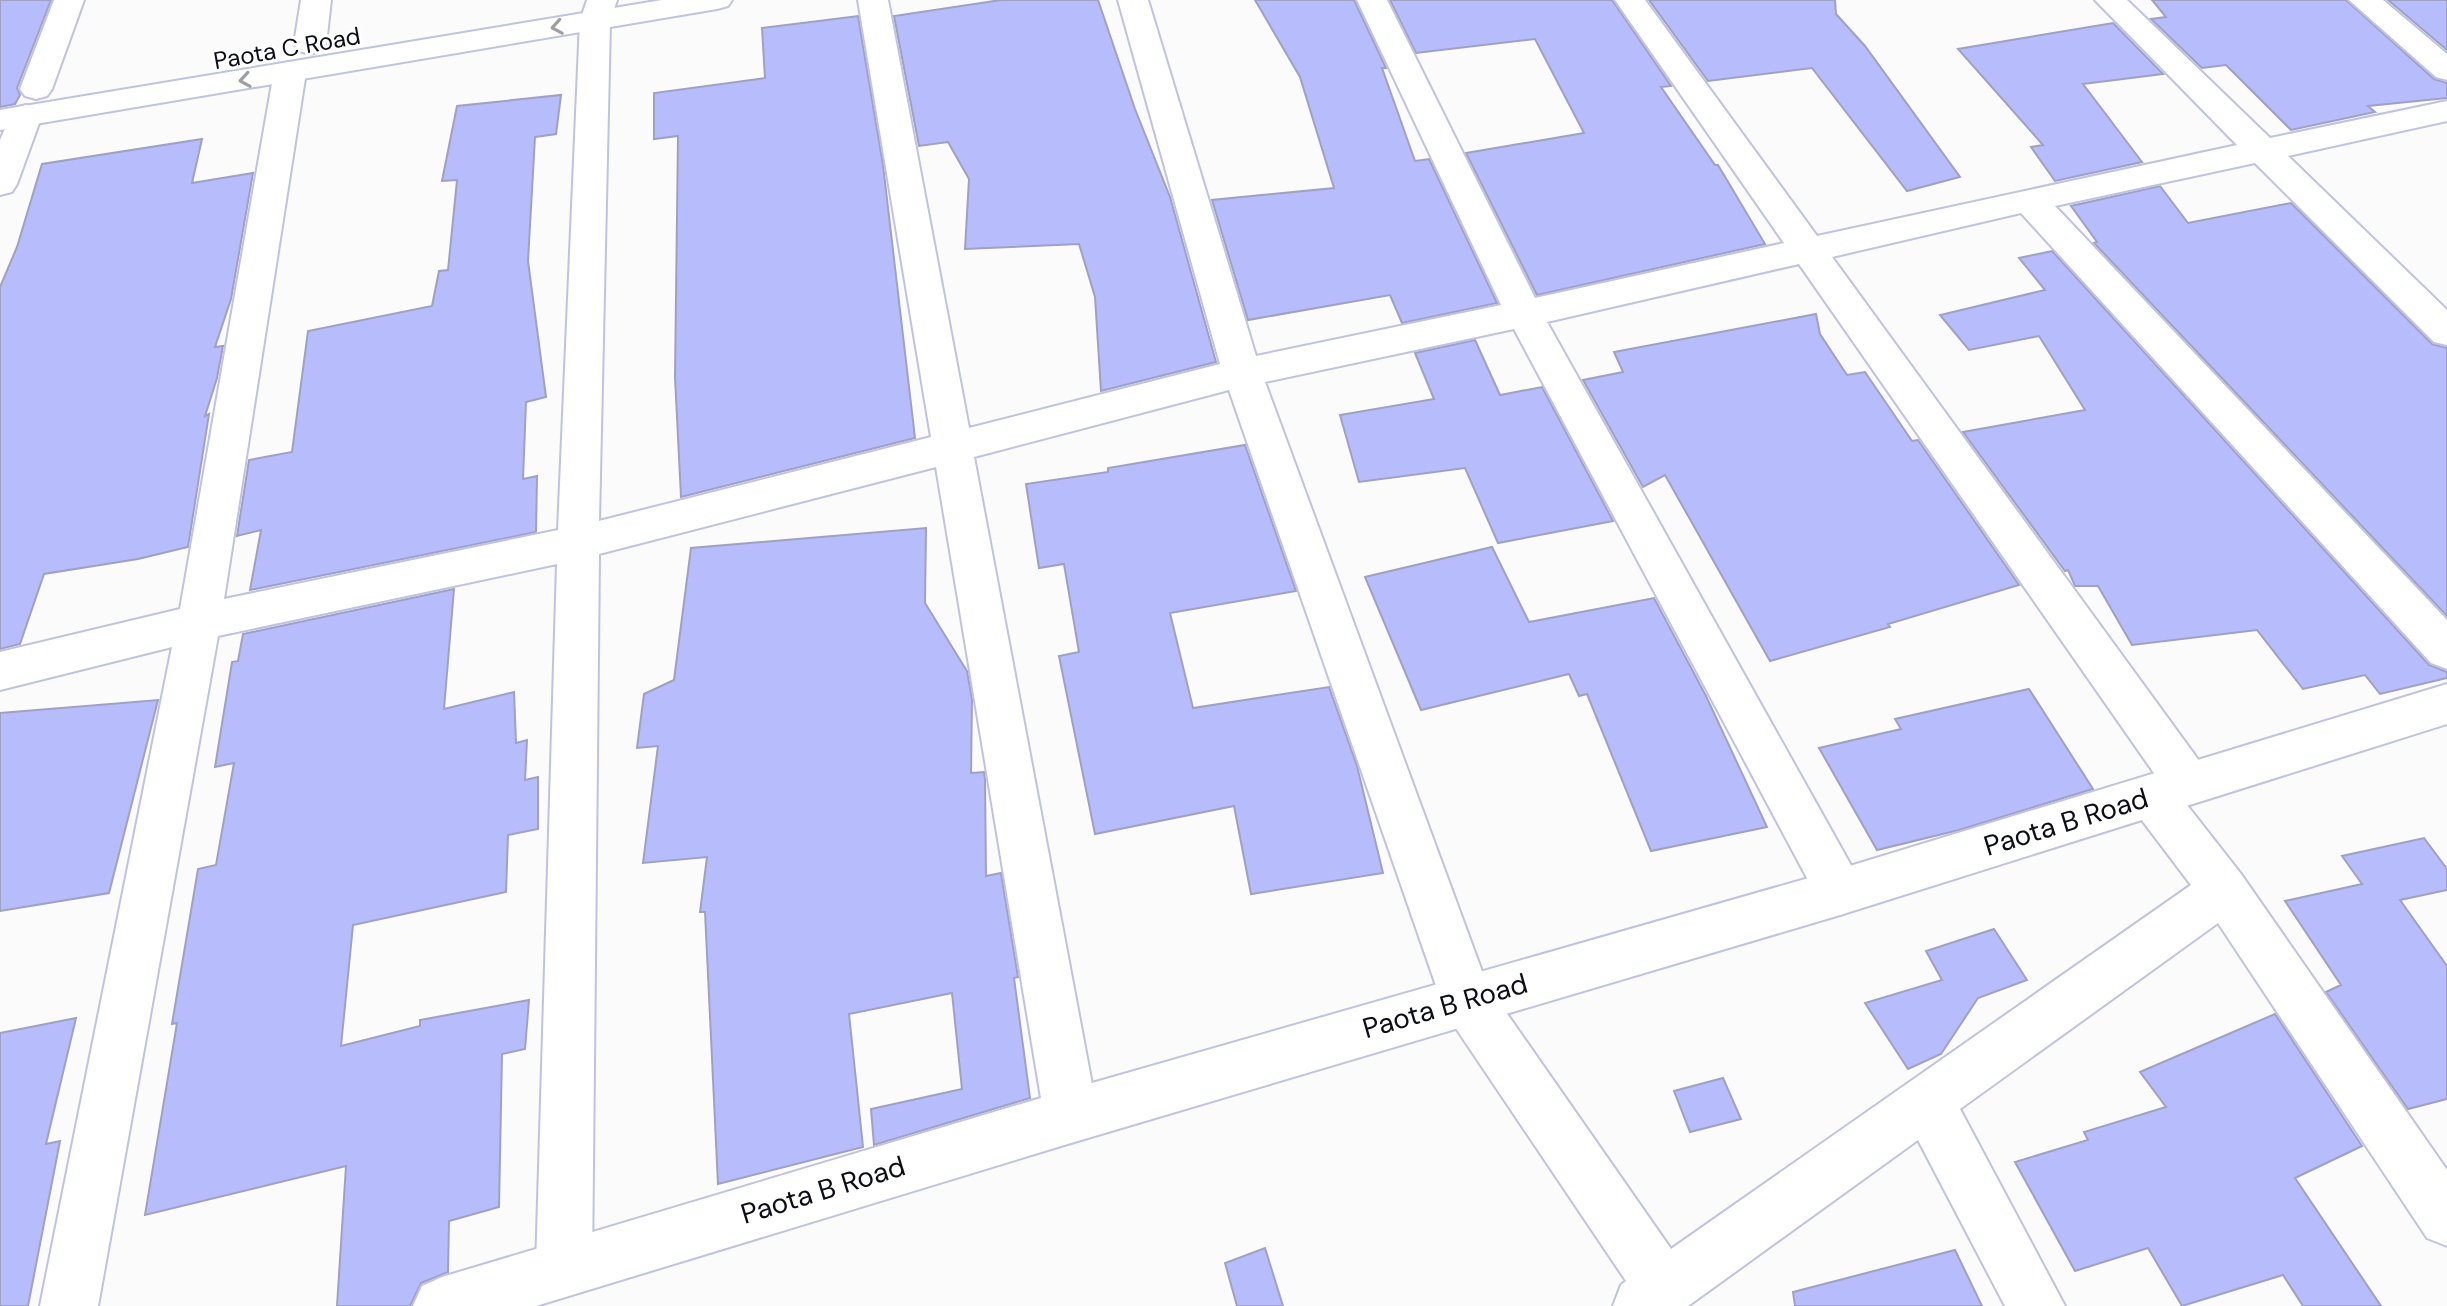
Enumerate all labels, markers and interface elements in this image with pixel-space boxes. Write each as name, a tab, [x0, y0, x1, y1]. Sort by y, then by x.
one-way arrow	[550, 18, 564, 35]
street label: Paota C Road	[211, 20, 363, 76]
one-way arrow	[238, 70, 252, 87]
street label: Paota B Road	[1979, 779, 2153, 865]
street label: Paota B Road	[1358, 965, 1532, 1047]
street label: Paota B Road	[736, 1147, 910, 1233]

